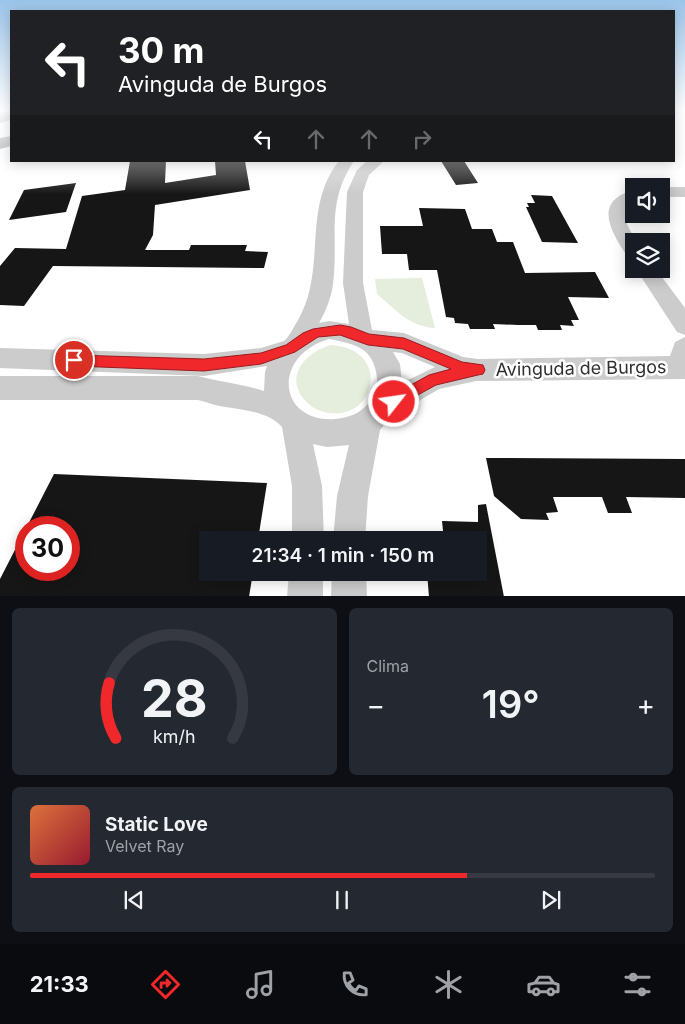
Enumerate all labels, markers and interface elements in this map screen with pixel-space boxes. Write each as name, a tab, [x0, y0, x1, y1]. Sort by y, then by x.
text: 30 m	[118, 29, 204, 71]
icon: left	[35, 30, 100, 95]
text: Avinguda de Burgos	[118, 71, 327, 97]
icon: left	[249, 125, 277, 153]
icon: ahead	[302, 125, 330, 153]
icon: ahead	[355, 125, 383, 153]
icon: right	[408, 125, 436, 153]
map controls	[625, 178, 670, 278]
button: sound	[625, 178, 670, 223]
button: layers	[625, 233, 670, 278]
pin	[53, 339, 95, 381]
icon: arrive	[60, 346, 88, 374]
street label: Avinguda de Burgos	[495, 356, 667, 380]
position arrow	[367, 375, 419, 427]
speed limit sign: 30	[15, 516, 80, 581]
text: 21:34 · 1 min · 150 m	[252, 544, 434, 567]
text: Clima	[367, 656, 409, 676]
text: 28	[141, 667, 208, 730]
text: 19°	[482, 681, 540, 727]
text: −	[367, 688, 385, 722]
text: +	[636, 688, 655, 722]
text: km/h	[153, 726, 195, 747]
text: Static Love	[105, 813, 208, 836]
text: Velvet Ray	[105, 836, 184, 856]
icon: previous	[120, 886, 148, 914]
icon: pause	[328, 886, 356, 914]
icon: next	[537, 886, 565, 914]
icon: directions	[148, 967, 183, 1002]
icon: music	[243, 967, 278, 1002]
icon: phone	[337, 967, 372, 1002]
icon: climate	[431, 967, 466, 1002]
icon: car	[526, 967, 561, 1002]
icon: filters	[620, 967, 655, 1002]
text: 21:33	[30, 971, 89, 997]

